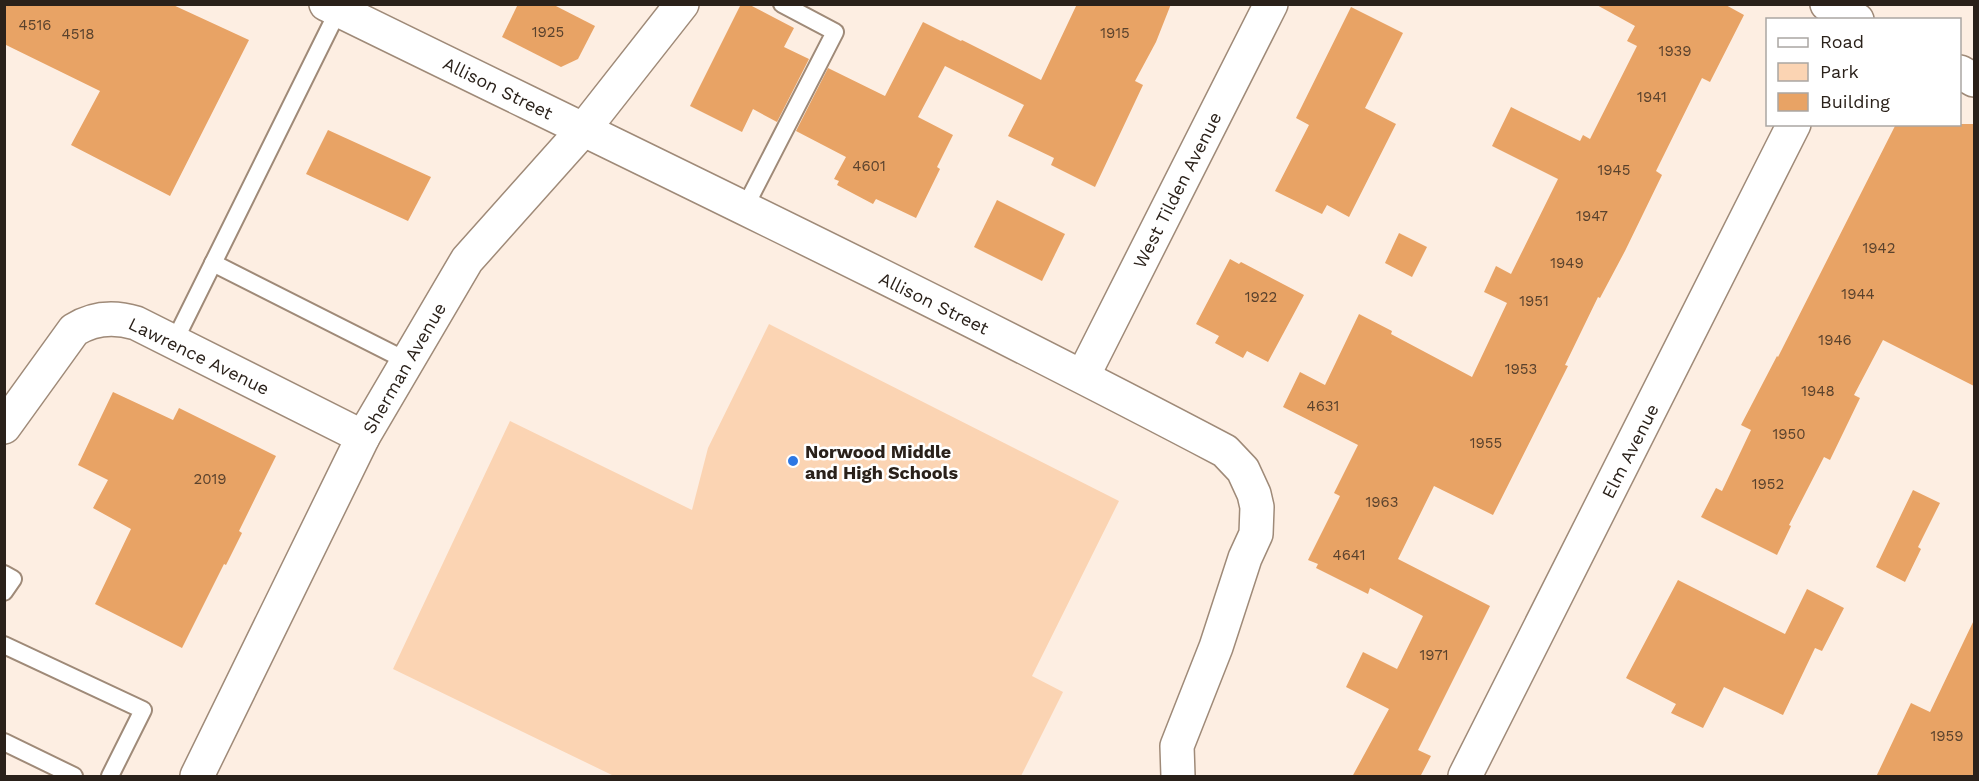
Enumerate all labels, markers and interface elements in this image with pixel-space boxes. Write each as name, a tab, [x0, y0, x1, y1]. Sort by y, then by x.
house number: 4516	[19, 16, 51, 34]
legend	[1766, 18, 1961, 126]
house number: 1925	[532, 23, 564, 41]
house number: 1915	[1100, 24, 1130, 42]
house number: 4518	[62, 25, 95, 43]
text: Road	[1820, 31, 1864, 52]
house number: 1939	[1659, 42, 1691, 60]
street label: Allison Street	[440, 52, 557, 124]
text: Park	[1820, 61, 1859, 82]
house number: 1941	[1637, 88, 1667, 106]
text: Building	[1820, 91, 1890, 112]
street label: West Tilden Avenue	[1128, 108, 1226, 272]
house number: 4601	[852, 157, 886, 175]
house number: 1945	[1597, 161, 1631, 179]
house number: 1947	[1576, 207, 1608, 225]
house number: 1942	[1862, 239, 1896, 257]
house number: 1949	[1550, 254, 1584, 272]
street label: Allison Street	[876, 267, 993, 339]
house number: 1944	[1841, 285, 1875, 303]
house number: 1922	[1245, 288, 1277, 306]
house number: 1951	[1519, 292, 1549, 310]
street label: Sherman Avenue	[358, 299, 450, 437]
street label: Lawrence Avenue	[125, 313, 273, 399]
house number: 1946	[1818, 331, 1852, 349]
house number: 1953	[1505, 360, 1537, 378]
house number: 1948	[1801, 382, 1835, 400]
house number: 4631	[1307, 397, 1339, 415]
street label: Elm Avenue	[1597, 400, 1663, 502]
house number: 1950	[1772, 425, 1806, 443]
house number: 1955	[1470, 434, 1502, 452]
place label: Norwood Middle and High Schools	[805, 441, 958, 483]
marker: Norwood Middle and High Schools	[786, 454, 800, 468]
house number: 2019	[193, 470, 227, 488]
house number: 1952	[1752, 475, 1784, 493]
house number: 1963	[1366, 493, 1398, 511]
house number: 4641	[1332, 546, 1366, 564]
house number: 1971	[1419, 646, 1449, 664]
house number: 1959	[1930, 727, 1964, 745]

